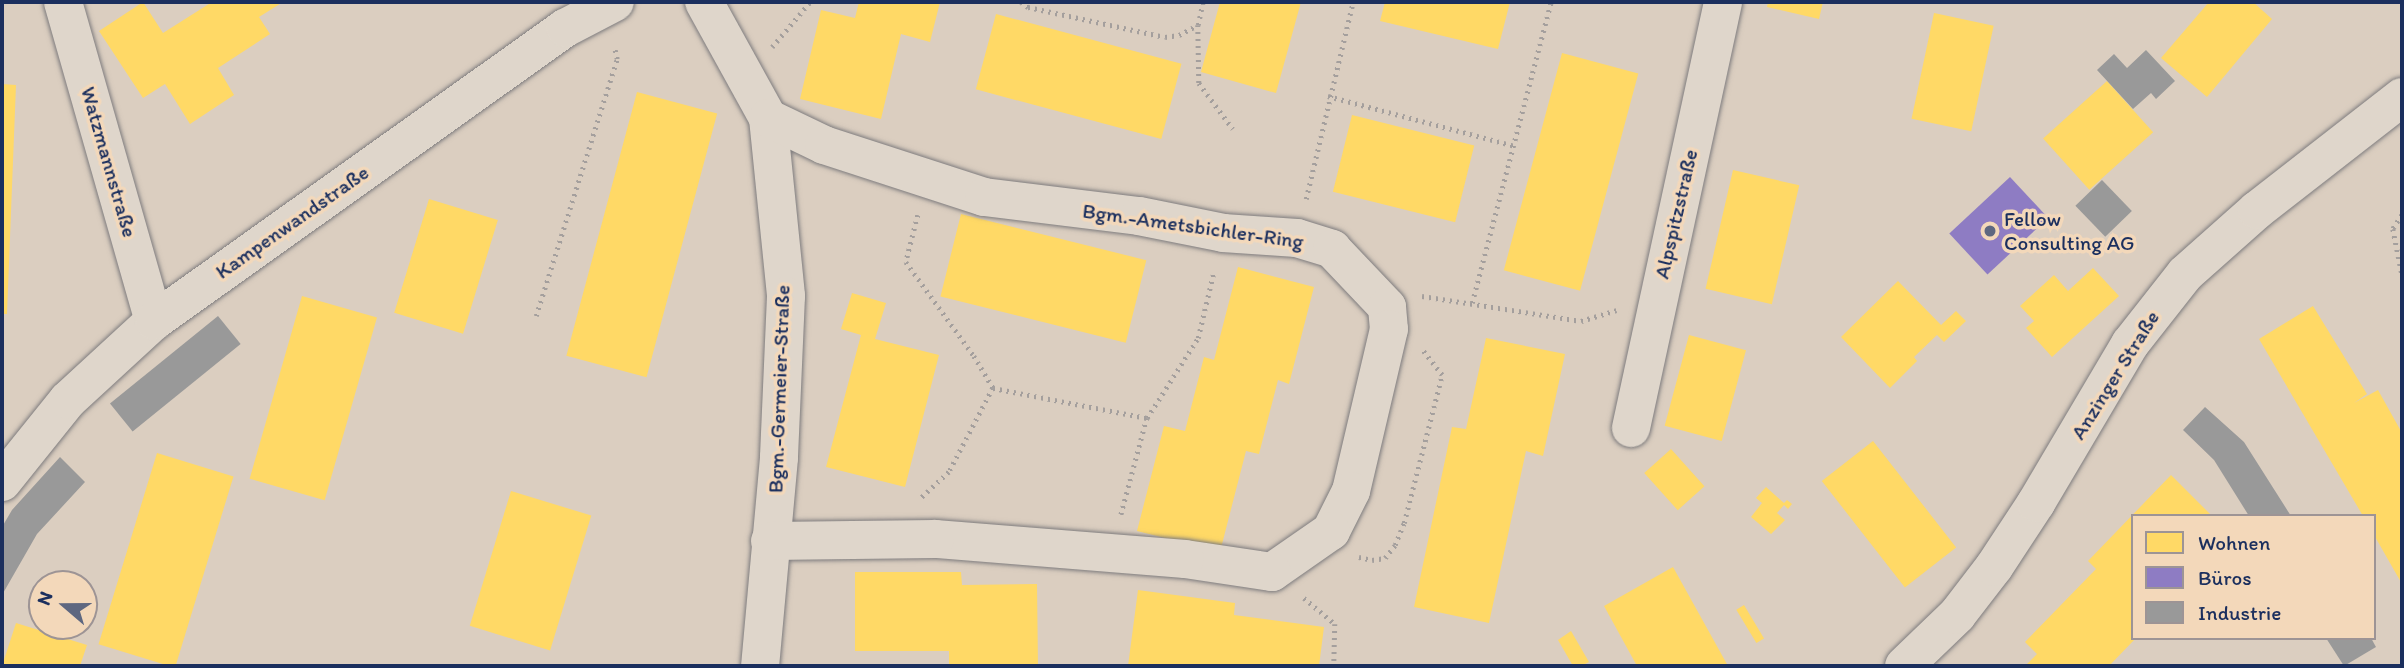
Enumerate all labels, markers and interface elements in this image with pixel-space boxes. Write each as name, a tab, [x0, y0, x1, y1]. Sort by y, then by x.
street label: Watzmannstraße	[75, 84, 143, 240]
street label: Alpspitzstraße	[1649, 147, 1703, 281]
street label: Kampenwandstraße	[210, 160, 374, 284]
street label: Bgm.-Ametsbichler-Ring	[1081, 198, 1305, 254]
place label: Fellow Consulting AG	[2004, 206, 2135, 256]
marker: Fellow Consulting AG	[1982, 223, 1998, 239]
street label: Bgm.-Germeier-Straße	[763, 284, 795, 494]
street label: Anzinger Straße	[2065, 306, 2165, 444]
legend	[2131, 514, 2376, 640]
text: Wohnen	[2198, 530, 2270, 555]
text: Büros	[2198, 565, 2252, 590]
north arrow	[28, 570, 98, 640]
text: N	[32, 588, 58, 608]
text: Industrie	[2198, 600, 2281, 625]

